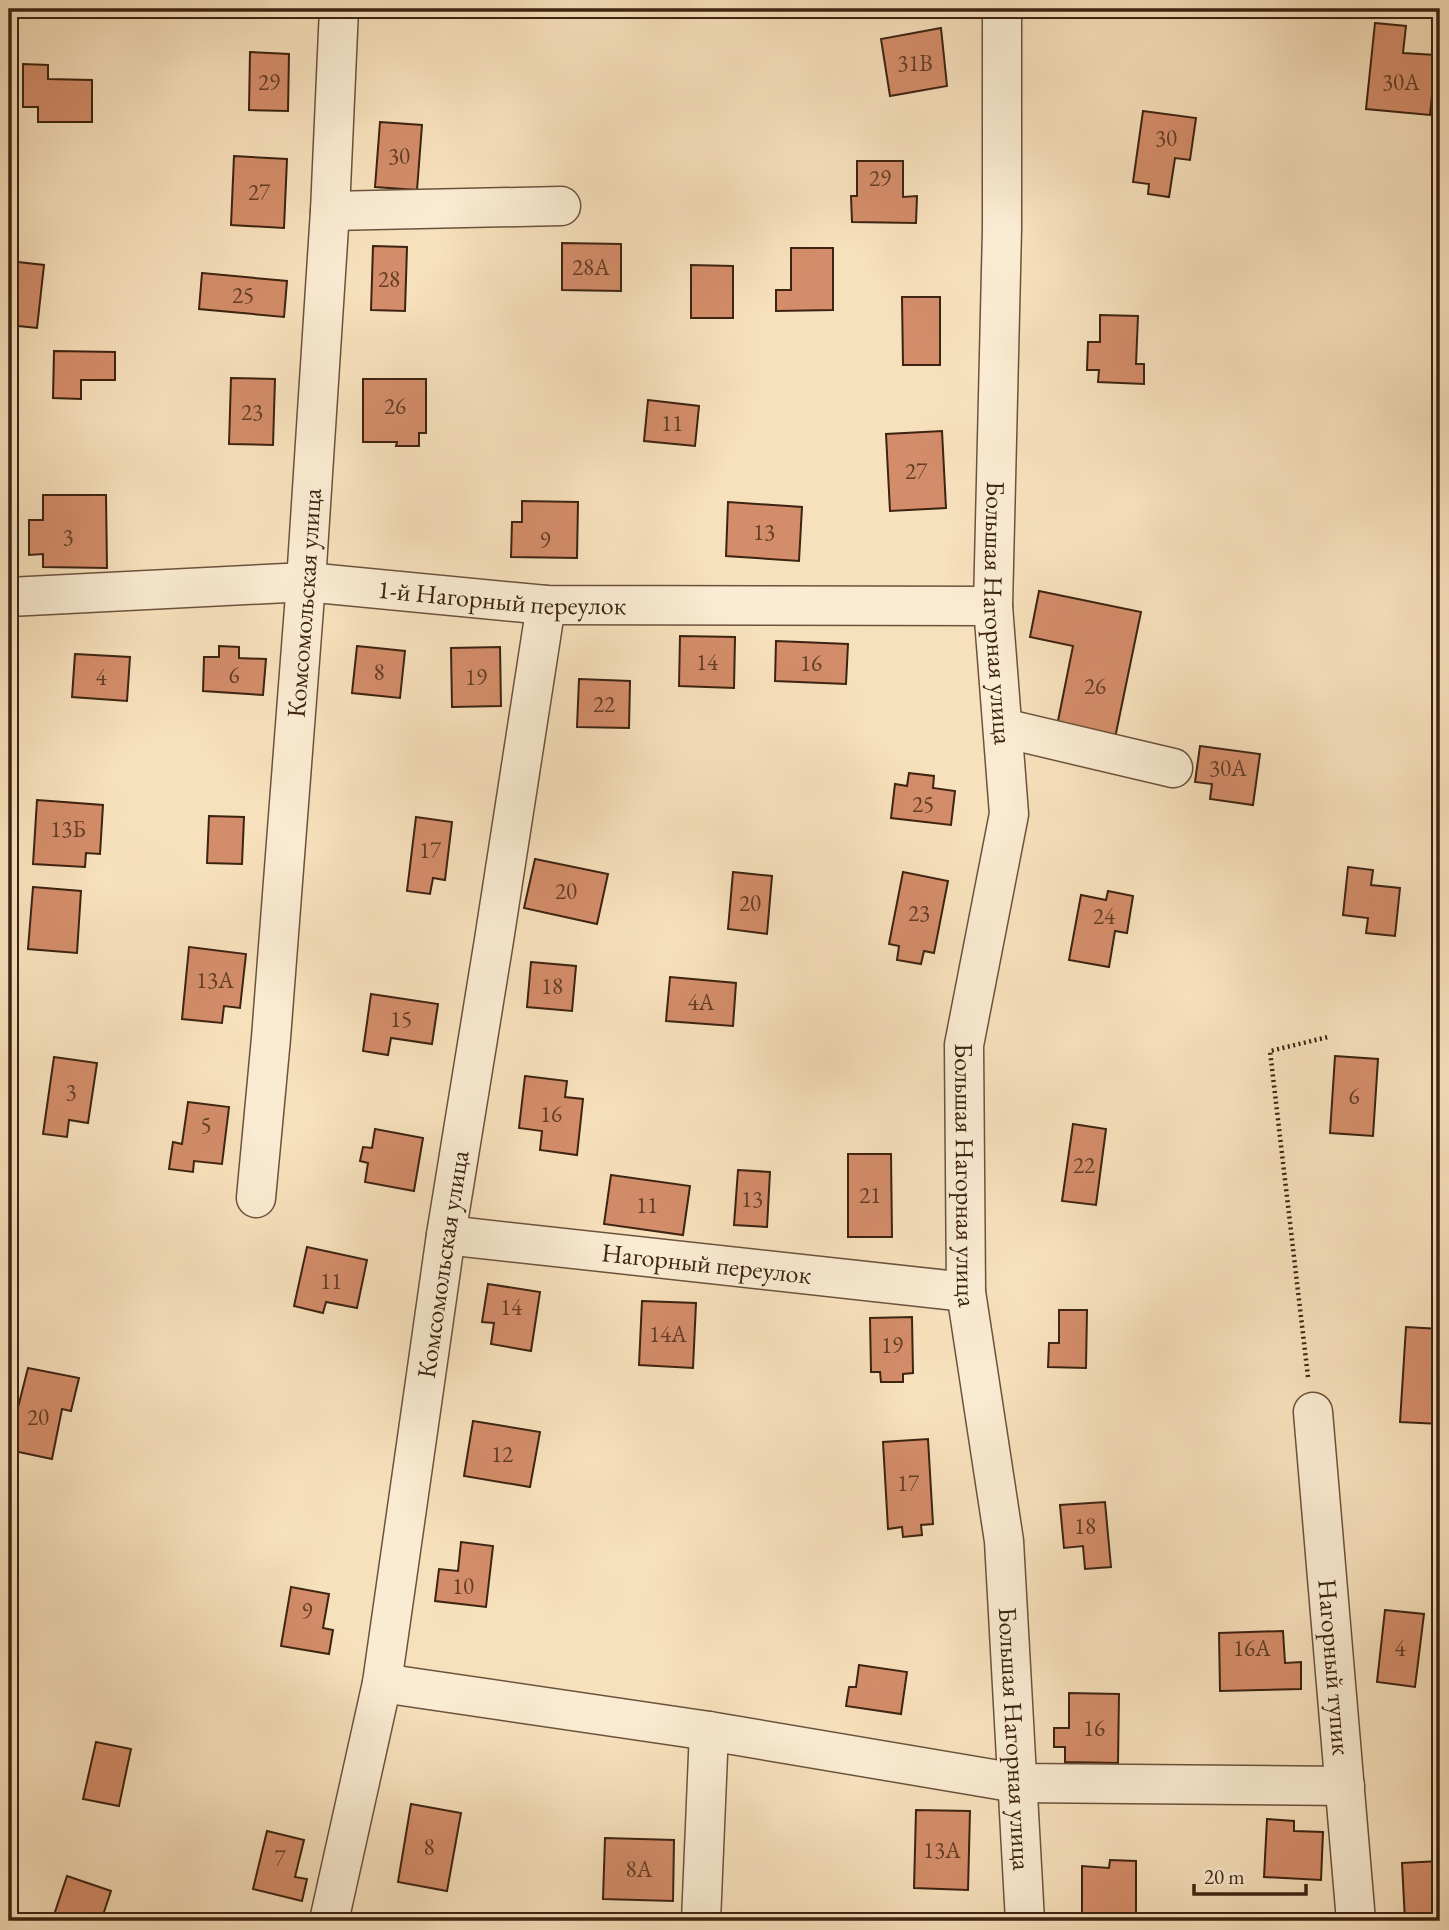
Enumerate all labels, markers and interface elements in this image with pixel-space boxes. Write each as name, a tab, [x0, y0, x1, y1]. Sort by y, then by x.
house number: 31В	[897, 48, 933, 78]
house number: 29	[258, 67, 280, 97]
house number: 30А	[1382, 67, 1421, 97]
house number: 30	[1155, 123, 1177, 153]
house number: 30	[388, 141, 410, 171]
house number: 29	[869, 163, 891, 193]
house number: 27	[248, 177, 271, 207]
house number: 28А	[572, 252, 611, 282]
house number: 28	[378, 264, 400, 294]
house number: 25	[232, 280, 254, 310]
house number: 26	[384, 391, 406, 421]
house number: 23	[241, 397, 263, 427]
house number: 11	[661, 408, 683, 438]
house number: 27	[905, 456, 928, 486]
street label: Большая Нагорная улица	[976, 481, 1021, 746]
street label: Комсомольская улица	[279, 487, 329, 719]
house number: 13	[753, 517, 775, 547]
house number: 3	[62, 522, 74, 552]
house number: 9	[539, 525, 551, 555]
street label: 1-й Нагорный переулок	[376, 572, 627, 622]
house number: 14	[696, 647, 719, 677]
house number: 16	[800, 648, 822, 678]
house number: 8	[373, 657, 385, 687]
house number: 6	[228, 660, 240, 690]
house number: 4	[95, 662, 107, 692]
house number: 19	[465, 662, 487, 692]
house number: 26	[1084, 671, 1106, 701]
house number: 22	[593, 689, 615, 719]
house number: 30А	[1209, 753, 1248, 783]
house number: 25	[912, 789, 934, 819]
house number: 13Б	[50, 814, 86, 844]
house number: 17	[419, 835, 442, 865]
house number: 20	[555, 876, 577, 906]
house number: 20	[739, 888, 761, 918]
house number: 23	[908, 898, 930, 928]
house number: 24	[1093, 901, 1116, 931]
house number: 13А	[196, 965, 235, 995]
house number: 18	[541, 971, 563, 1001]
house number: 4А	[688, 987, 716, 1017]
house number: 15	[390, 1004, 412, 1034]
street label: Большая Нагорная улица	[947, 1043, 985, 1310]
house number: 3	[65, 1077, 77, 1107]
house number: 6	[1348, 1081, 1360, 1111]
house number: 16	[540, 1099, 562, 1129]
house number: 5	[200, 1110, 212, 1140]
street label: Комсомольская улица	[409, 1147, 477, 1380]
house number: 22	[1073, 1150, 1095, 1180]
house number: 21	[859, 1180, 881, 1210]
house number: 13	[741, 1184, 763, 1214]
house number: 11	[636, 1190, 658, 1220]
street label: Нагорный переулок	[600, 1235, 814, 1292]
house number: 11	[320, 1266, 342, 1296]
house number: 14	[500, 1292, 523, 1322]
house number: 14А	[649, 1319, 688, 1349]
house number: 19	[881, 1330, 903, 1360]
house number: 20	[27, 1402, 49, 1432]
house number: 12	[491, 1439, 513, 1469]
house number: 17	[897, 1468, 920, 1498]
house number: 18	[1074, 1511, 1096, 1541]
house number: 10	[452, 1571, 474, 1601]
street label: Нагорный тупик	[1310, 1578, 1359, 1757]
house number: 9	[301, 1596, 313, 1626]
street label: Большая Нагорная улица	[991, 1606, 1039, 1872]
house number: 16А	[1233, 1633, 1272, 1663]
house number: 4	[1394, 1633, 1406, 1663]
house number: 16	[1083, 1713, 1105, 1743]
house number: 8	[423, 1832, 435, 1862]
house number: 13А	[923, 1835, 962, 1865]
house number: 7	[274, 1843, 286, 1873]
scale bar	[1194, 1853, 1306, 1897]
house number: 8А	[626, 1854, 654, 1884]
text: 20 m	[1204, 1863, 1245, 1890]

